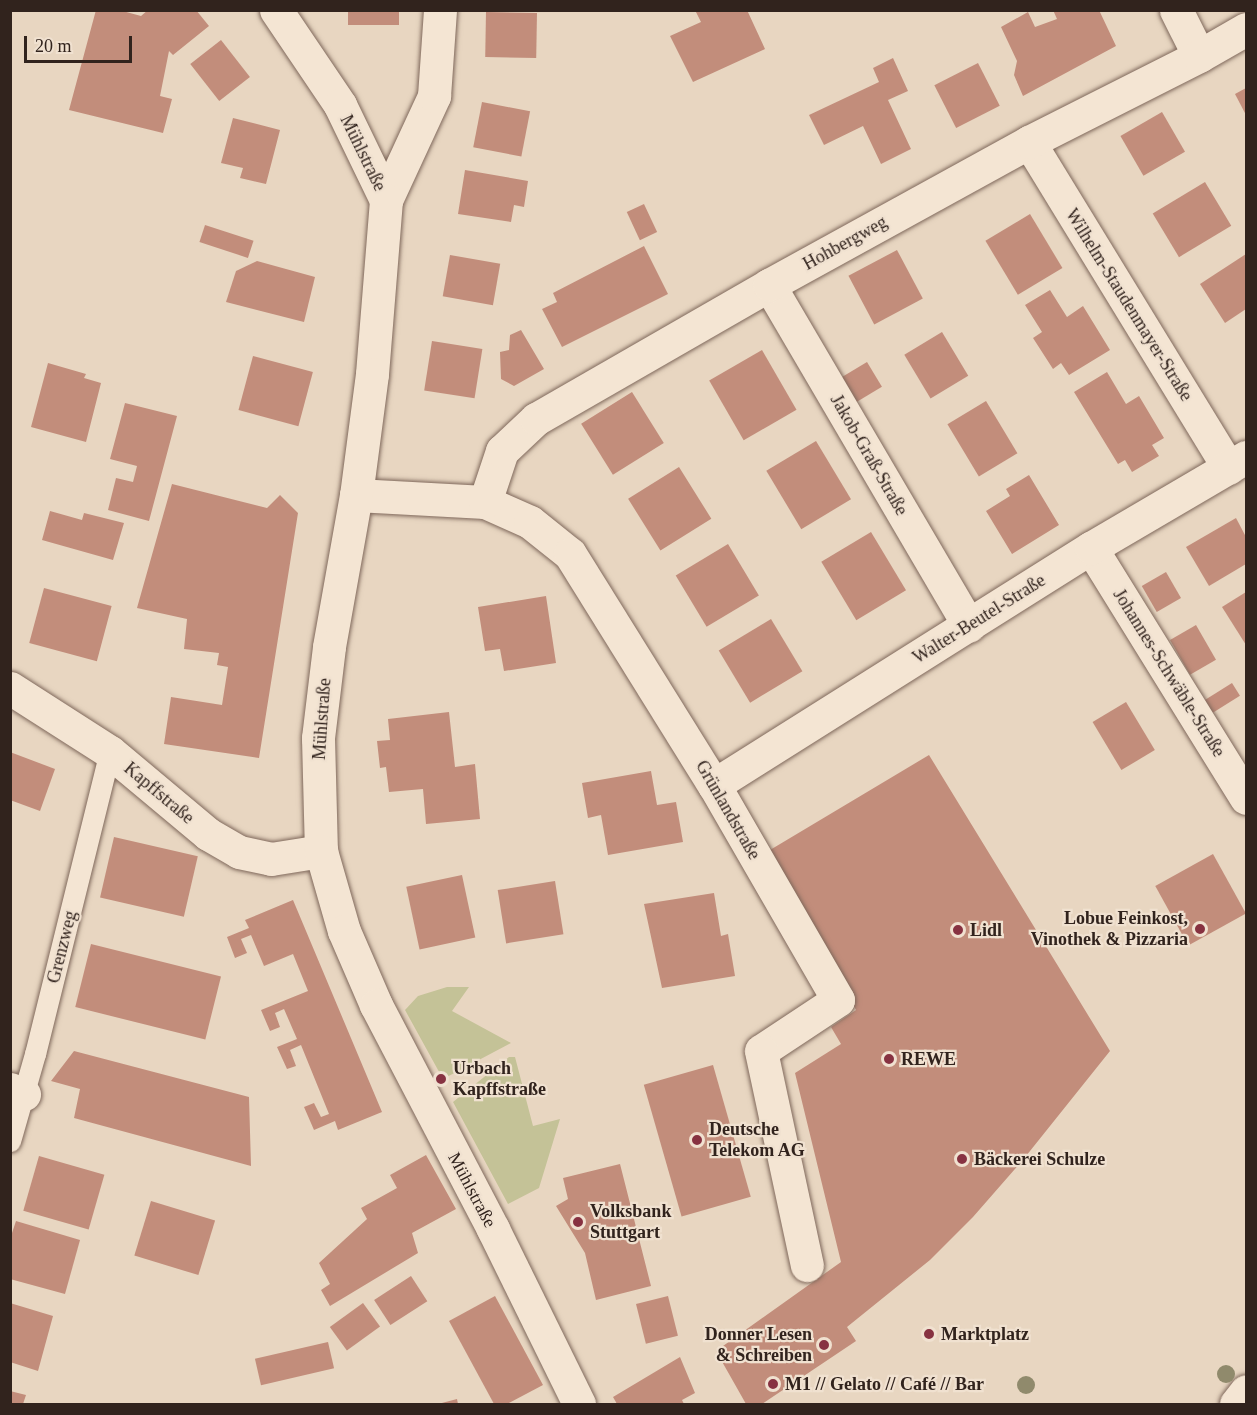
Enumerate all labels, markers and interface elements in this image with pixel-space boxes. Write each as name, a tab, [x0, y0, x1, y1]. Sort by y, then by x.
scale bar	[27, 24, 135, 62]
text: 20 m	[35, 36, 72, 56]
street label: Mühlstraße	[335, 111, 391, 195]
street label: Wilhelm-Staudenmayer-Straße	[1061, 205, 1197, 405]
street label: Hohbergweg	[799, 211, 891, 275]
street label: Jakob-Graß-Straße	[826, 391, 912, 519]
street label: Walter-Beutel-Straße	[909, 570, 1049, 668]
street label: Johannes-Schwäble-Straße	[1108, 585, 1230, 761]
street label: Mühlstraße	[308, 677, 336, 761]
street label: Grünlandstraße	[691, 757, 765, 863]
street label: Kapffstraße	[120, 758, 198, 828]
place label: Lobue Feinkost, Vinothek & Pizzaria	[1031, 908, 1188, 950]
street label: Grenzweg	[43, 909, 81, 985]
place label: Lidl	[970, 919, 1002, 941]
marker: Lobue Feinkost, Vinothek & Pizzaria	[1193, 922, 1207, 936]
marker: Lidl	[951, 923, 965, 937]
place label: REWE	[901, 1048, 956, 1070]
marker: REWE	[882, 1052, 896, 1066]
place label: Urbach Kapffstraße	[453, 1058, 546, 1100]
marker: Urbach Kapffstraße	[434, 1072, 448, 1086]
place label: Deutsche Telekom AG	[709, 1119, 806, 1162]
marker: Deutsche Telekom AG	[690, 1133, 704, 1147]
place label: Bäckerei Schulze	[974, 1148, 1105, 1170]
street label: Mühlstraße	[443, 1149, 501, 1231]
marker: Bäckerei Schulze	[955, 1152, 969, 1166]
place label: Volksbank Stuttgart	[590, 1201, 671, 1244]
marker: Volksbank Stuttgart	[571, 1215, 585, 1229]
place label: Marktplatz	[941, 1323, 1029, 1345]
place label: Donner Lesen & Schreiben	[705, 1324, 812, 1366]
marker: Marktplatz	[922, 1327, 936, 1341]
marker: Donner Lesen & Schreiben	[817, 1338, 831, 1352]
place label: M1 // Gelato // Café // Bar	[785, 1373, 984, 1395]
marker: M1 // Gelato // Café // Bar	[766, 1377, 780, 1391]

